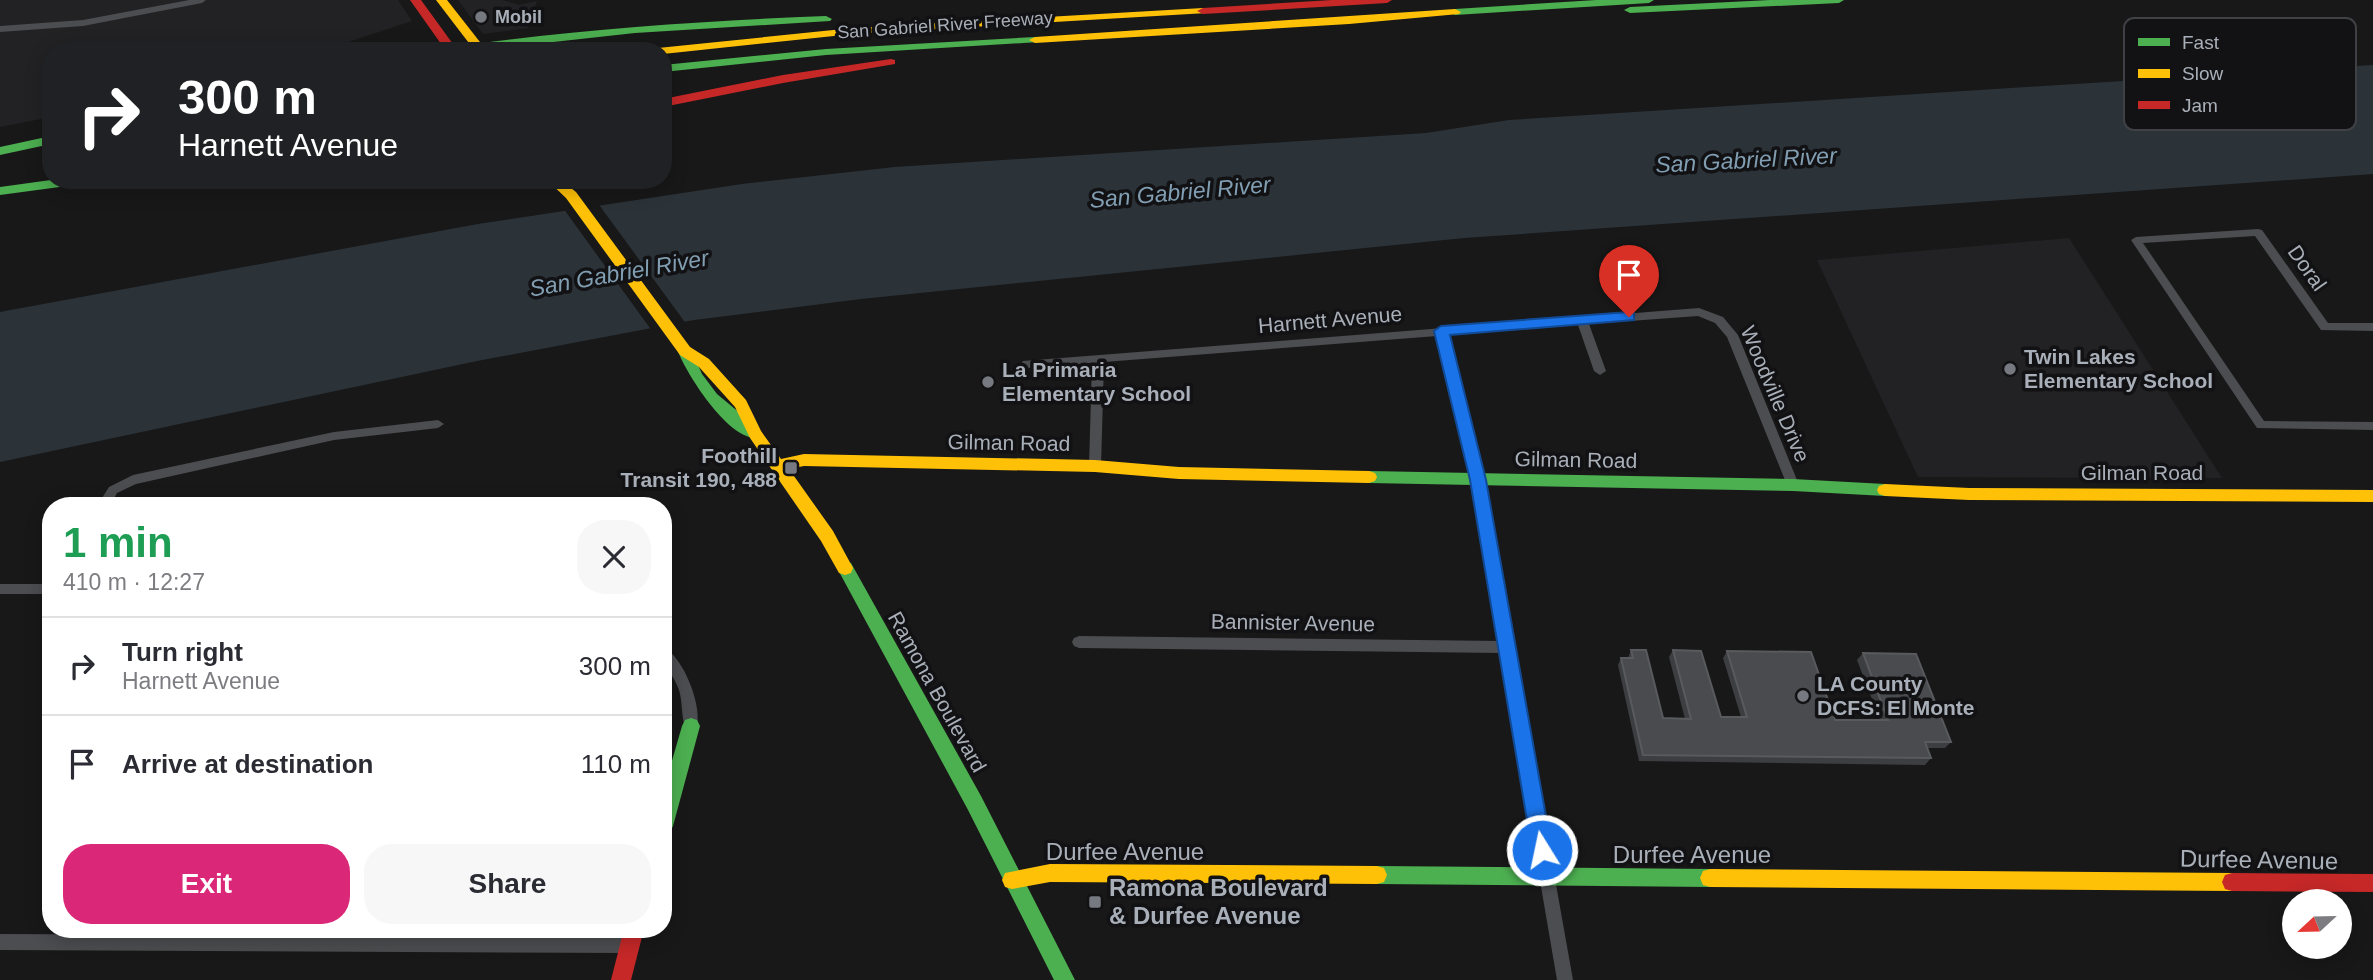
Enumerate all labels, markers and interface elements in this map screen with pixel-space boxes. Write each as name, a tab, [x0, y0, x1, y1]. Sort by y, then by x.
place label: Mobil	[495, 7, 542, 27]
street label: San Gabriel River Freeway	[837, 7, 1053, 43]
marker: Mobil	[473, 9, 489, 25]
legend	[2124, 18, 2356, 130]
text: Fast	[2182, 32, 2220, 53]
text: Slow	[2182, 63, 2223, 84]
icon: right	[63, 70, 154, 161]
text: 300 m	[178, 70, 317, 124]
text: Jam	[2182, 95, 2218, 116]
text: Harnett Avenue	[178, 127, 398, 163]
water label: San Gabriel River	[1655, 142, 1839, 178]
water label: San Gabriel River	[1088, 171, 1273, 213]
street label: Doral	[2284, 241, 2331, 295]
water label: San Gabriel River	[527, 244, 712, 302]
pin	[1599, 245, 1659, 317]
icon: arrive	[1610, 256, 1648, 294]
street label: Harnett Avenue	[1257, 302, 1403, 337]
street label: Woodville Drive	[1736, 322, 1814, 465]
place label: Twin Lakes Elementary School	[2024, 345, 2213, 392]
place label: La Primaria Elementary School	[1002, 358, 1191, 405]
marker: Twin Lakes Elementary School	[2002, 361, 2018, 377]
marker: La Primaria Elementary School	[980, 374, 996, 390]
street label: Gilman Road	[948, 430, 1070, 455]
place label: Foothill Transit 190, 488	[621, 444, 777, 491]
street label: Gilman Road	[1515, 447, 1637, 472]
marker: Foothill Transit 190, 488	[783, 460, 799, 476]
street label: Gilman Road	[2081, 461, 2203, 484]
text: 1 min	[63, 519, 173, 566]
button: close	[577, 520, 651, 594]
text: 410 m · 12:27	[63, 569, 205, 595]
street label: Ramona Boulevard	[884, 608, 991, 776]
street label: Bannister Avenue	[1211, 610, 1375, 635]
text: Turn right	[122, 637, 243, 667]
icon: right	[63, 647, 101, 685]
text: 300 m	[579, 651, 651, 681]
text: Harnett Avenue	[122, 668, 280, 694]
place label: LA County DCFS: El Monte	[1817, 672, 1975, 719]
marker: LA County DCFS: El Monte	[1795, 688, 1811, 704]
icon: arrive	[63, 745, 101, 783]
text: Arrive at destination	[122, 749, 373, 779]
text: 110 m	[581, 749, 651, 779]
position arrow	[1505, 813, 1579, 887]
street label: Durfee Avenue	[1046, 838, 1204, 865]
street label: Durfee Avenue	[1613, 841, 1771, 868]
button: Exit	[63, 844, 350, 924]
button: Share	[364, 844, 651, 924]
street label: Durfee Avenue	[2180, 845, 2338, 874]
place label: Ramona Boulevard & Durfee Avenue	[1109, 874, 1328, 929]
north arrow	[2282, 889, 2352, 959]
map controls	[2282, 889, 2352, 959]
marker: Ramona Boulevard & Durfee Avenue	[1087, 894, 1103, 910]

